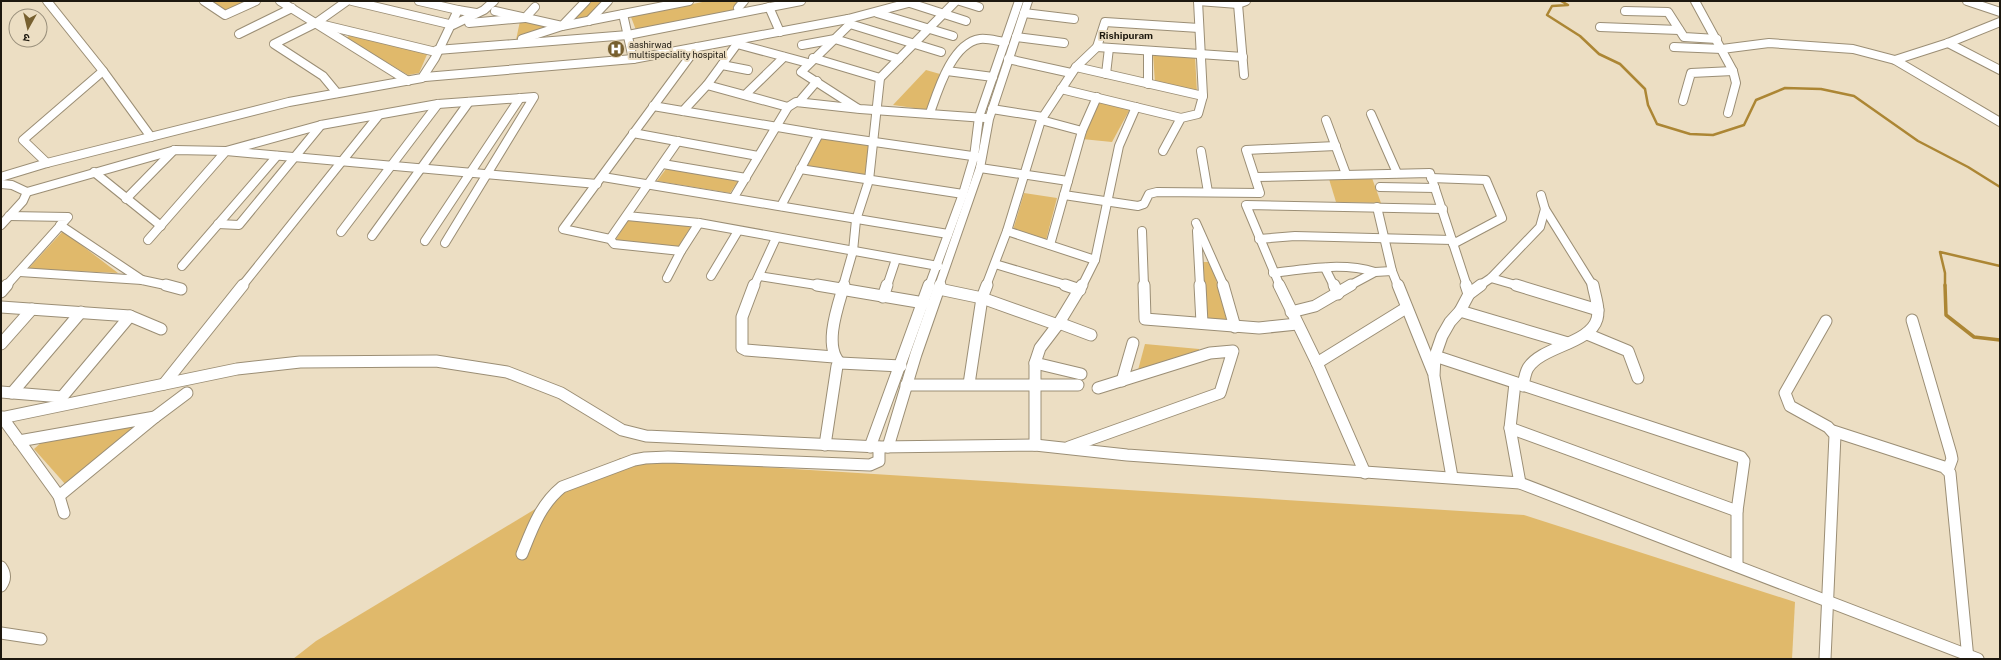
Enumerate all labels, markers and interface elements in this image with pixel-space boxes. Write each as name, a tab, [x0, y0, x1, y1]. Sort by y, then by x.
north arrow	[8, 8, 48, 48]
district label: Rishipuram	[1099, 29, 1153, 41]
text: उ	[22, 31, 31, 44]
hospital icon: aashirwad multispeciality hospital	[606, 39, 626, 59]
place label: aashirwad multispeciality hospital	[629, 39, 726, 60]

